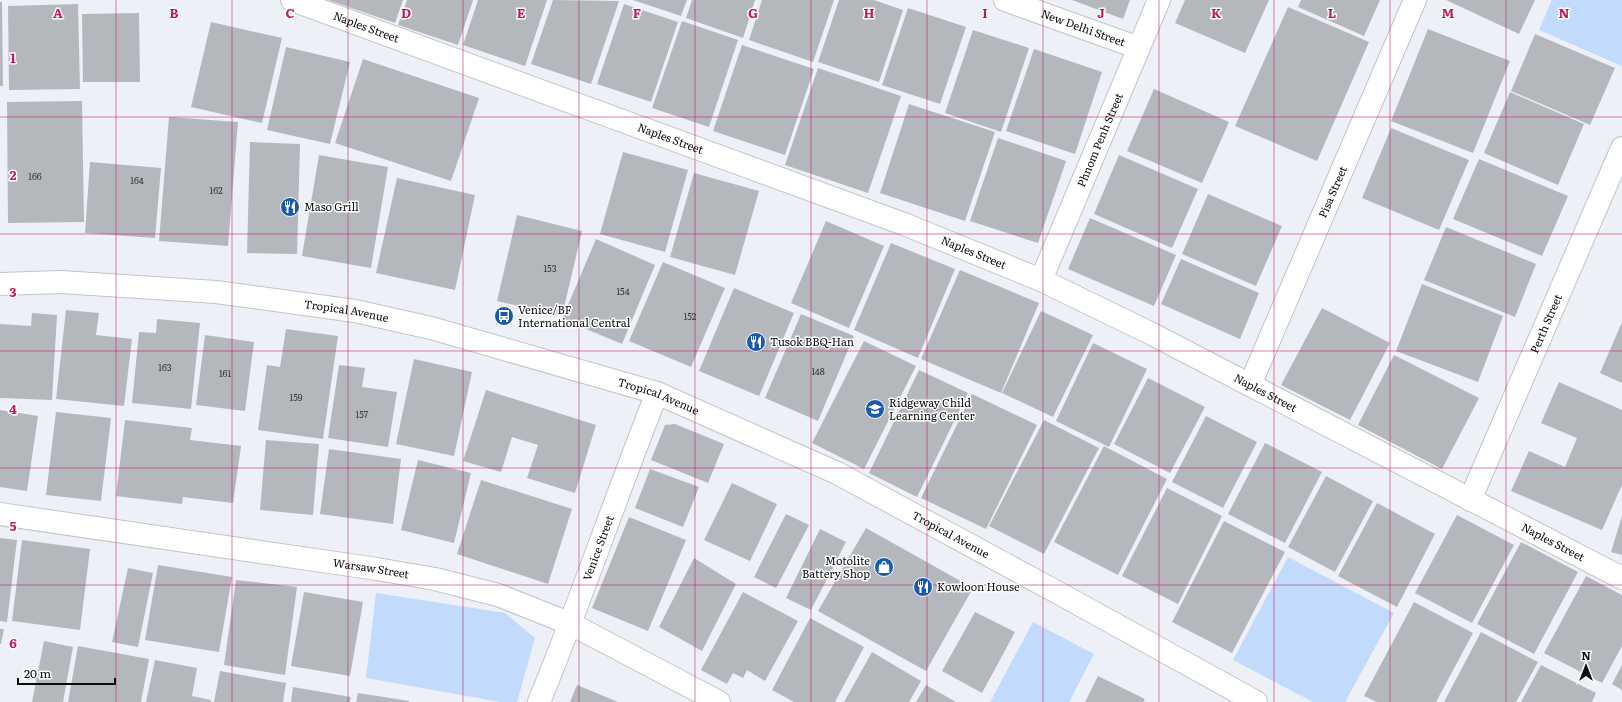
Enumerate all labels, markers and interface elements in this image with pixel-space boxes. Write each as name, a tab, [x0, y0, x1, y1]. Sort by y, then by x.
text: A	[53, 3, 63, 22]
text: B	[170, 3, 179, 22]
text: C	[285, 3, 295, 22]
text: D	[401, 3, 411, 22]
text: E	[517, 3, 526, 22]
text: F	[633, 3, 641, 22]
text: G	[748, 3, 758, 22]
text: H	[864, 3, 875, 22]
text: I	[982, 3, 988, 22]
text: J	[1097, 3, 1105, 22]
text: K	[1211, 3, 1222, 22]
text: L	[1328, 3, 1336, 22]
text: M	[1442, 3, 1455, 22]
text: N	[1559, 3, 1570, 22]
street label: New Delhi Street	[1039, 5, 1128, 50]
street label: Naples Street	[331, 7, 402, 46]
text: 1	[10, 48, 16, 67]
street label: Phnom Penh Street	[1072, 89, 1126, 189]
street label: Naples Street	[636, 118, 706, 157]
street label: Pisa Street	[1314, 163, 1350, 220]
text: 2	[10, 165, 17, 184]
house number: 166	[28, 169, 42, 183]
house number: 164	[130, 173, 144, 187]
house number: 162	[209, 183, 223, 197]
restaurant icon: Maso Grill	[279, 196, 301, 218]
place label: Maso Grill	[304, 198, 359, 214]
street label: Naples Street	[939, 231, 1010, 272]
house number: 153	[543, 261, 557, 275]
text: 3	[9, 282, 17, 301]
house number: 154	[616, 284, 630, 298]
street label: Perth Street	[1525, 291, 1565, 355]
street label: Tropical Avenue	[303, 295, 391, 325]
place label: Venice/BF International Central	[518, 301, 631, 330]
bus stop icon: Venice/BF International Central	[493, 305, 515, 327]
house number: 152	[684, 309, 697, 323]
restaurant icon: Tusok BBQ-Han	[745, 331, 767, 353]
place label: Tusok BBQ-Han	[770, 333, 854, 349]
house number: 163	[158, 360, 172, 374]
house number: 148	[811, 364, 825, 378]
house number: 161	[219, 366, 231, 380]
street label: Naples Street	[1232, 369, 1301, 415]
street label: Tropical Avenue	[616, 373, 702, 418]
house number: 159	[290, 390, 303, 404]
place label: Ridgeway Child Learning Center	[889, 394, 976, 423]
school or university icon: Ridgeway Child Learning Center	[864, 398, 886, 420]
text: 4	[9, 399, 17, 418]
house number: 157	[356, 407, 369, 421]
street label: Tropical Avenue	[910, 506, 993, 561]
street label: Venice Street	[578, 512, 617, 583]
text: 5	[9, 516, 17, 535]
street label: Naples Street	[1519, 518, 1588, 565]
place label: Motolite Battery Shop	[802, 552, 870, 581]
street label: Warsaw Street	[332, 554, 411, 581]
shop icon: Motolite Battery Shop	[873, 556, 895, 578]
restaurant icon: Kowloon House	[912, 576, 934, 598]
place label: Kowloon House	[937, 578, 1020, 594]
text: 6	[9, 633, 17, 652]
north arrow	[1566, 646, 1606, 686]
text: N	[1581, 647, 1591, 663]
scale bar	[18, 660, 115, 686]
text: 20 m	[24, 664, 51, 682]

